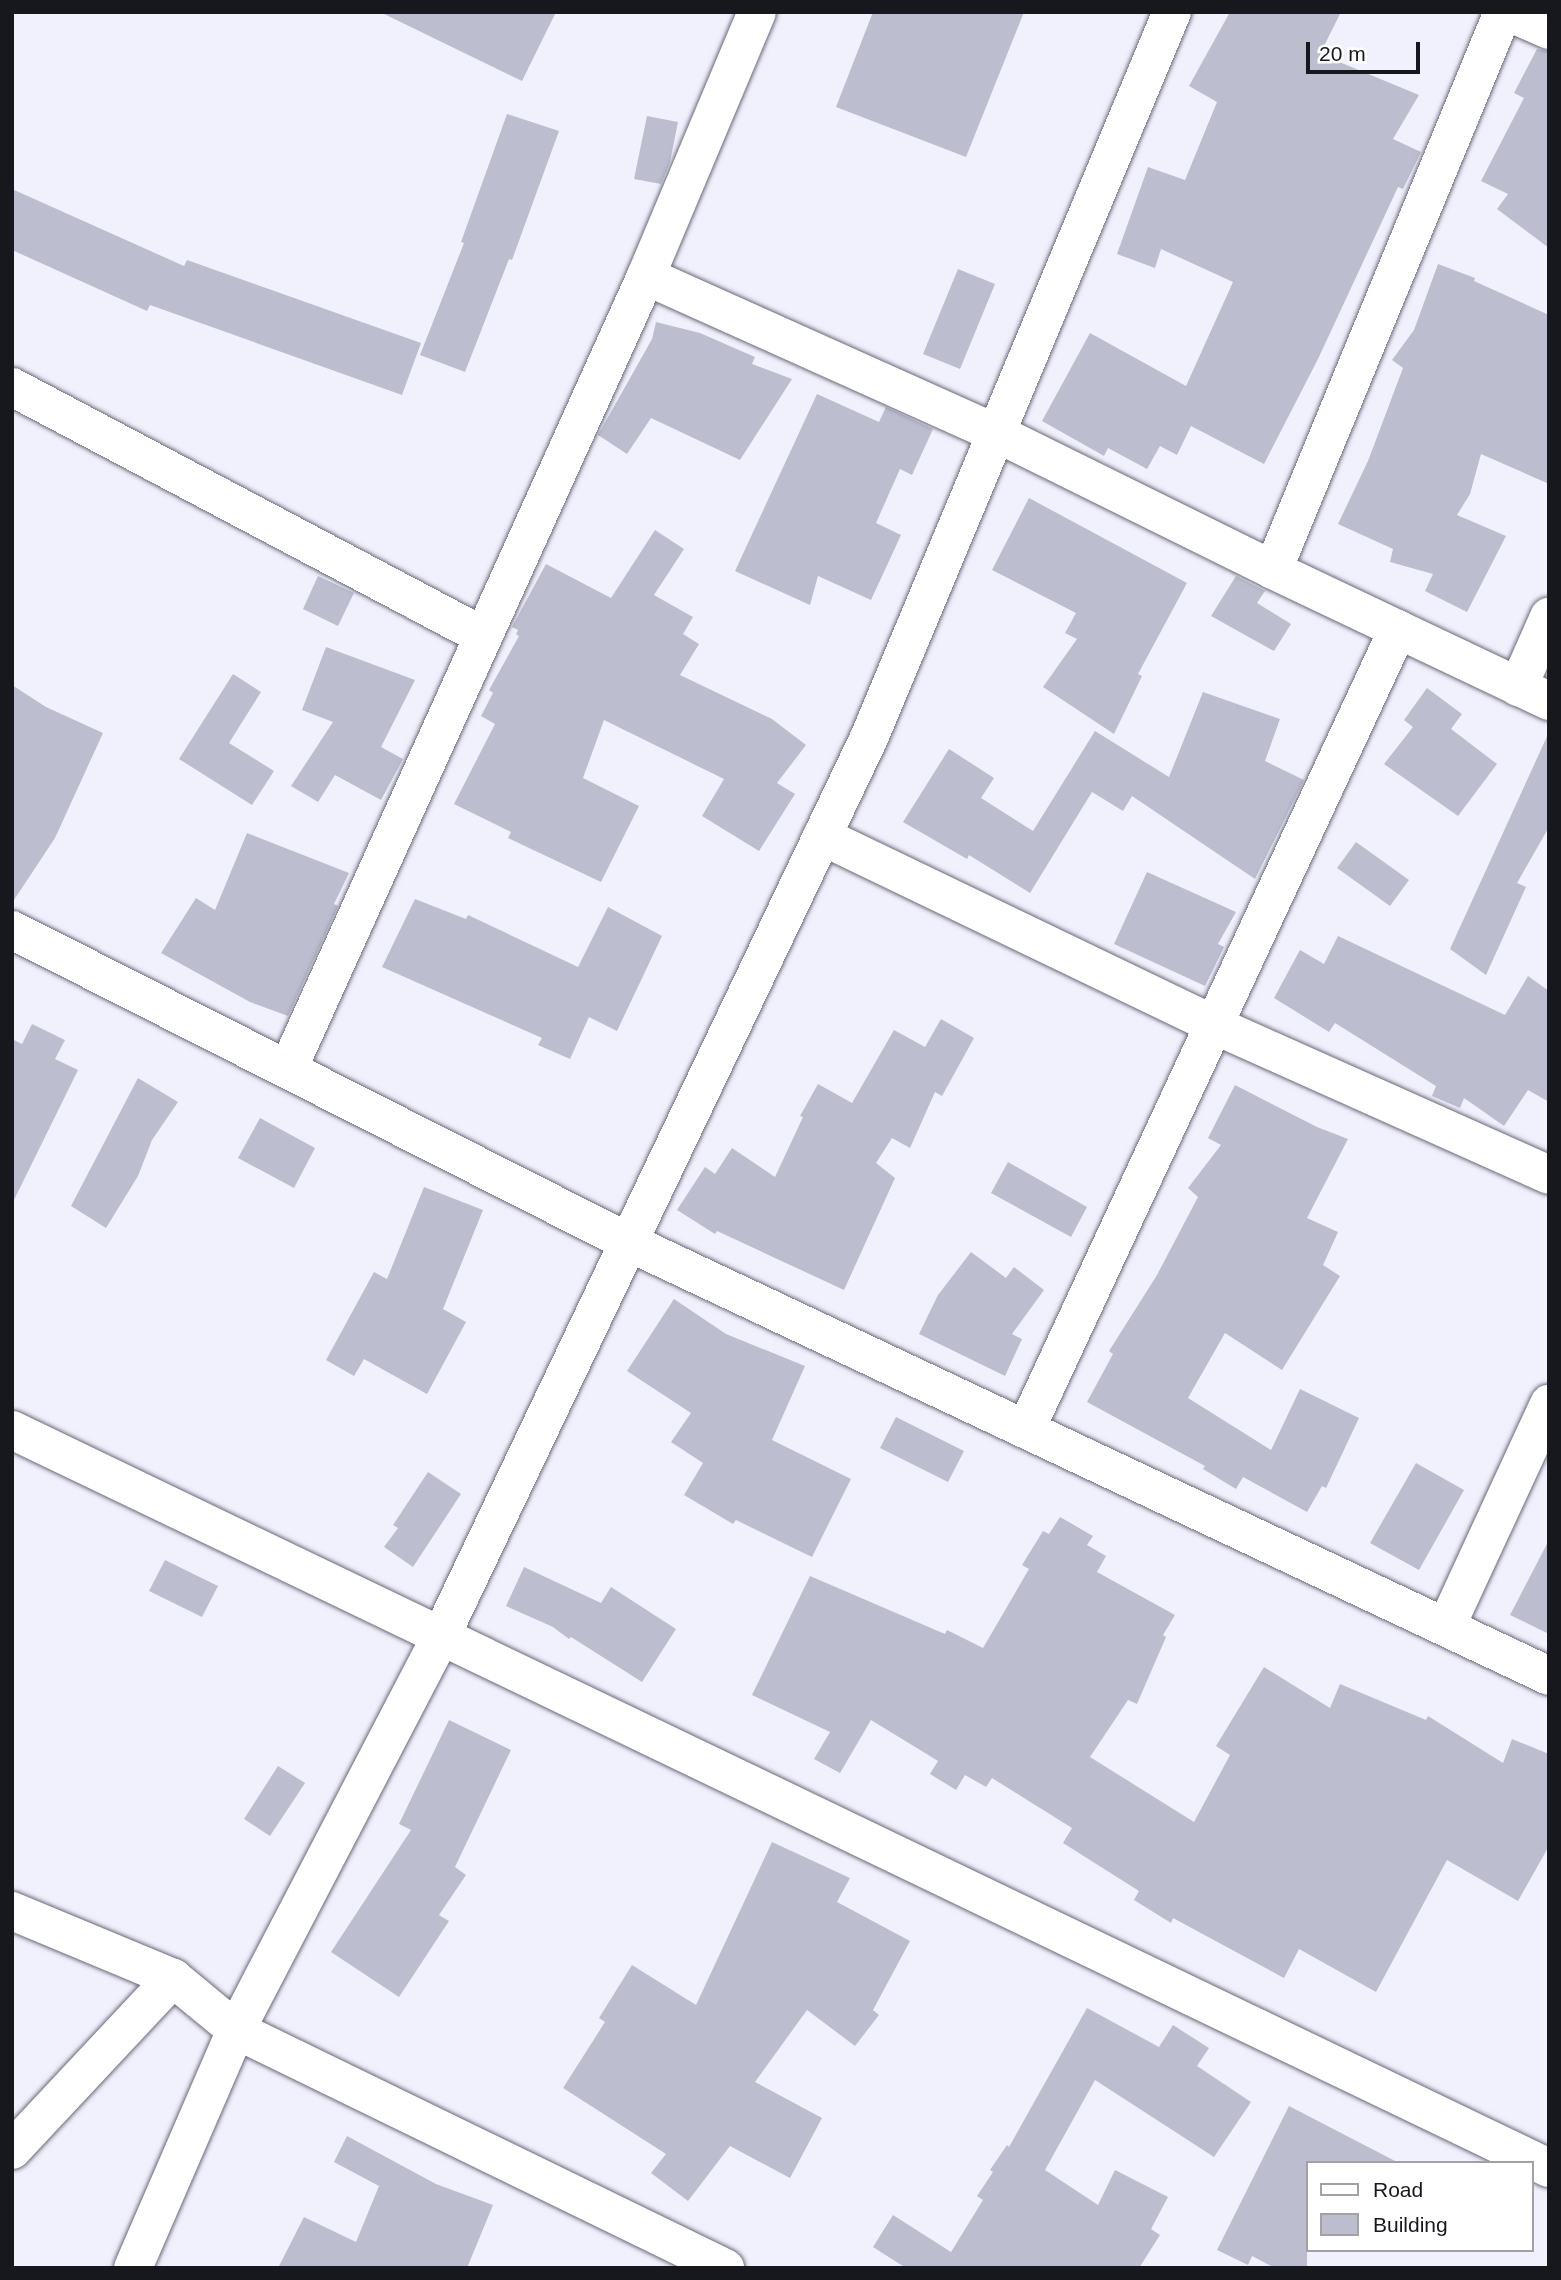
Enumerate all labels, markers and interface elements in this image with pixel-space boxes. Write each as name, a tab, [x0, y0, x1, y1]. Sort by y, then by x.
scale bar	[1309, 28, 1423, 72]
text: 20 m	[1319, 42, 1366, 65]
legend	[1306, 2161, 1533, 2252]
text: Road	[1373, 2178, 1423, 2201]
text: Building	[1373, 2213, 1448, 2236]

